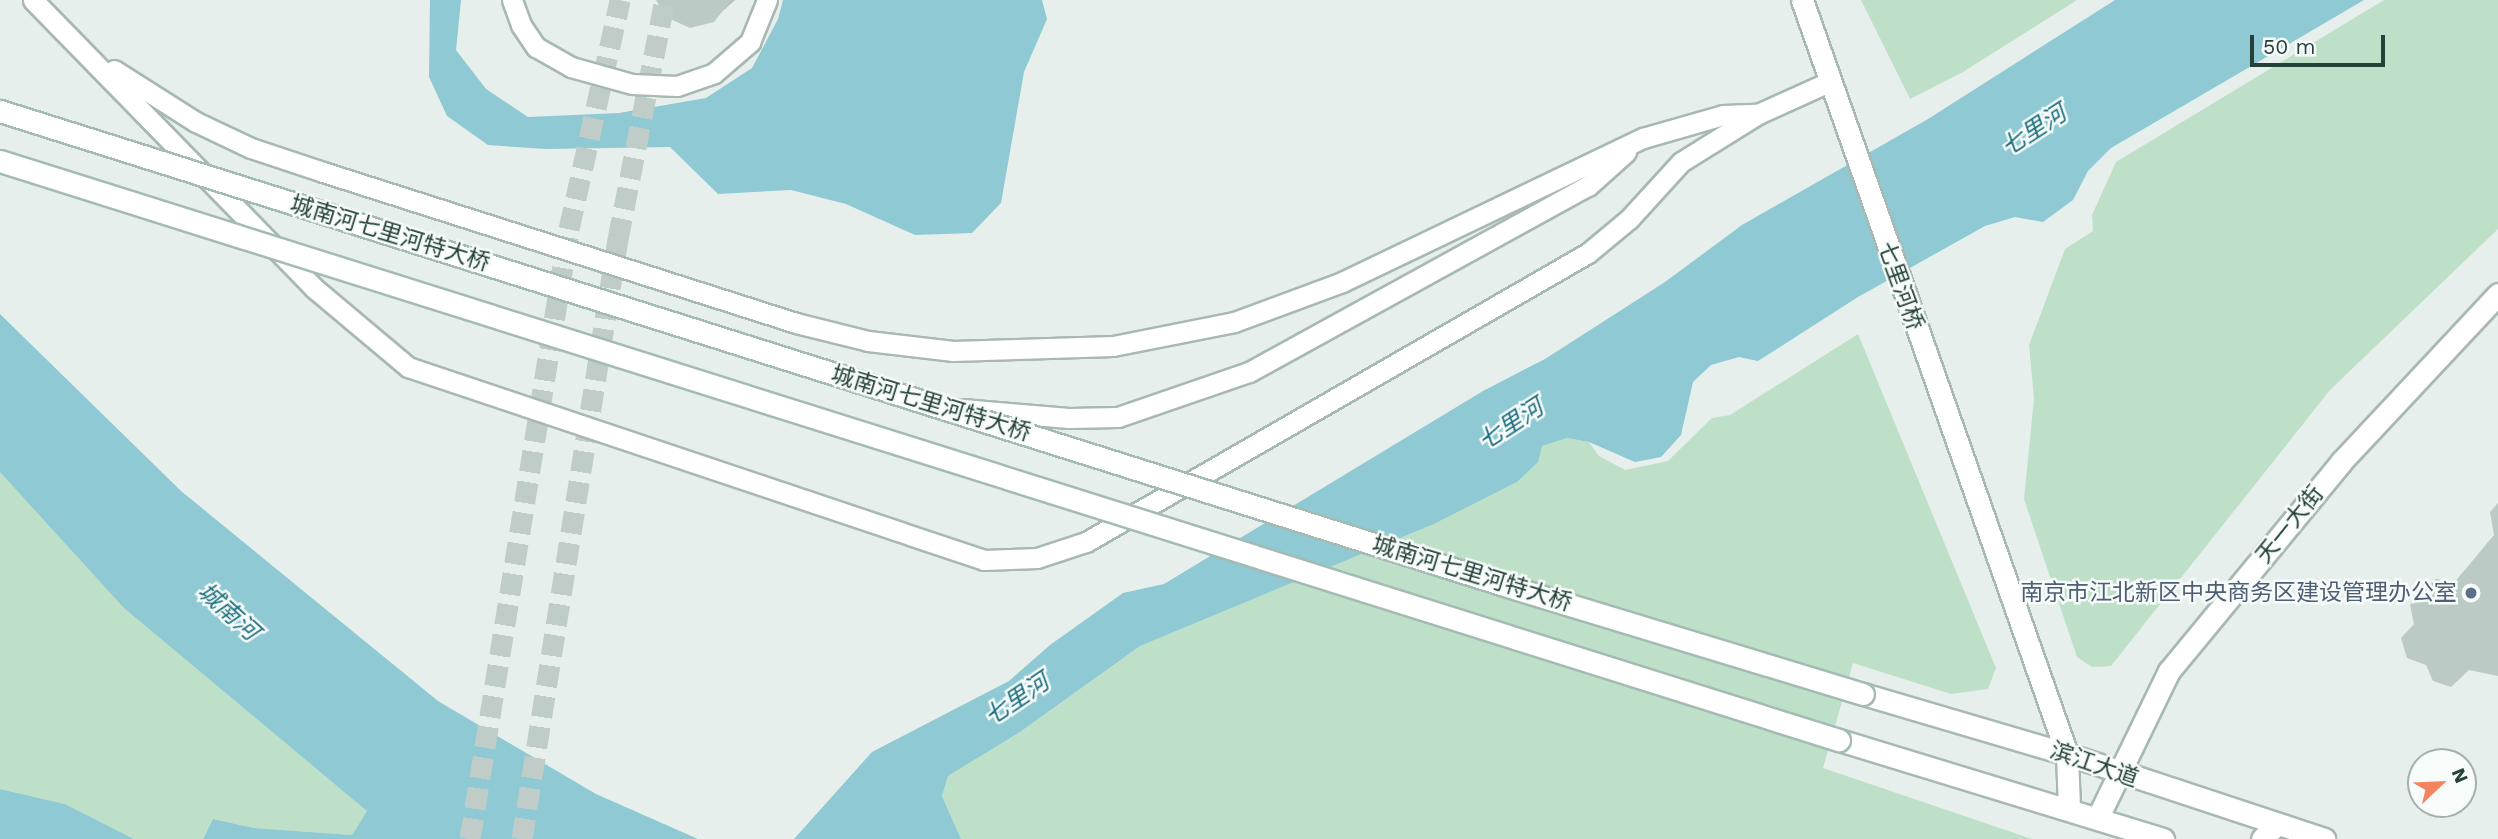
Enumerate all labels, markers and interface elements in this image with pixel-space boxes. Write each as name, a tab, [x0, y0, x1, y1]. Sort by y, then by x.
scale bar	[2253, 21, 2388, 65]
text: 50 m	[2263, 34, 2315, 59]
water label: 七里河	[1996, 99, 2072, 163]
street label: 城南河七里河特大桥	[287, 191, 493, 277]
street label: 七里河桥	[1871, 238, 1929, 334]
street label: 城南河七里河特大桥	[828, 361, 1034, 447]
water label: 七里河	[1473, 393, 1549, 457]
street label: 天一大街	[2250, 481, 2330, 569]
street label: 城南河七里河特大桥	[1369, 531, 1575, 617]
water label: 城南河	[192, 577, 264, 647]
place label: 南京市江北新区中央商务区建设管理办公室	[2020, 579, 2457, 607]
marker: 南京市江北新区中央商务区建设管理办公室	[2463, 585, 2479, 601]
water label: 七里河	[979, 668, 1055, 732]
street label: 滨江大道	[2046, 737, 2142, 793]
north arrow	[2407, 748, 2477, 818]
text: N	[2447, 764, 2473, 786]

